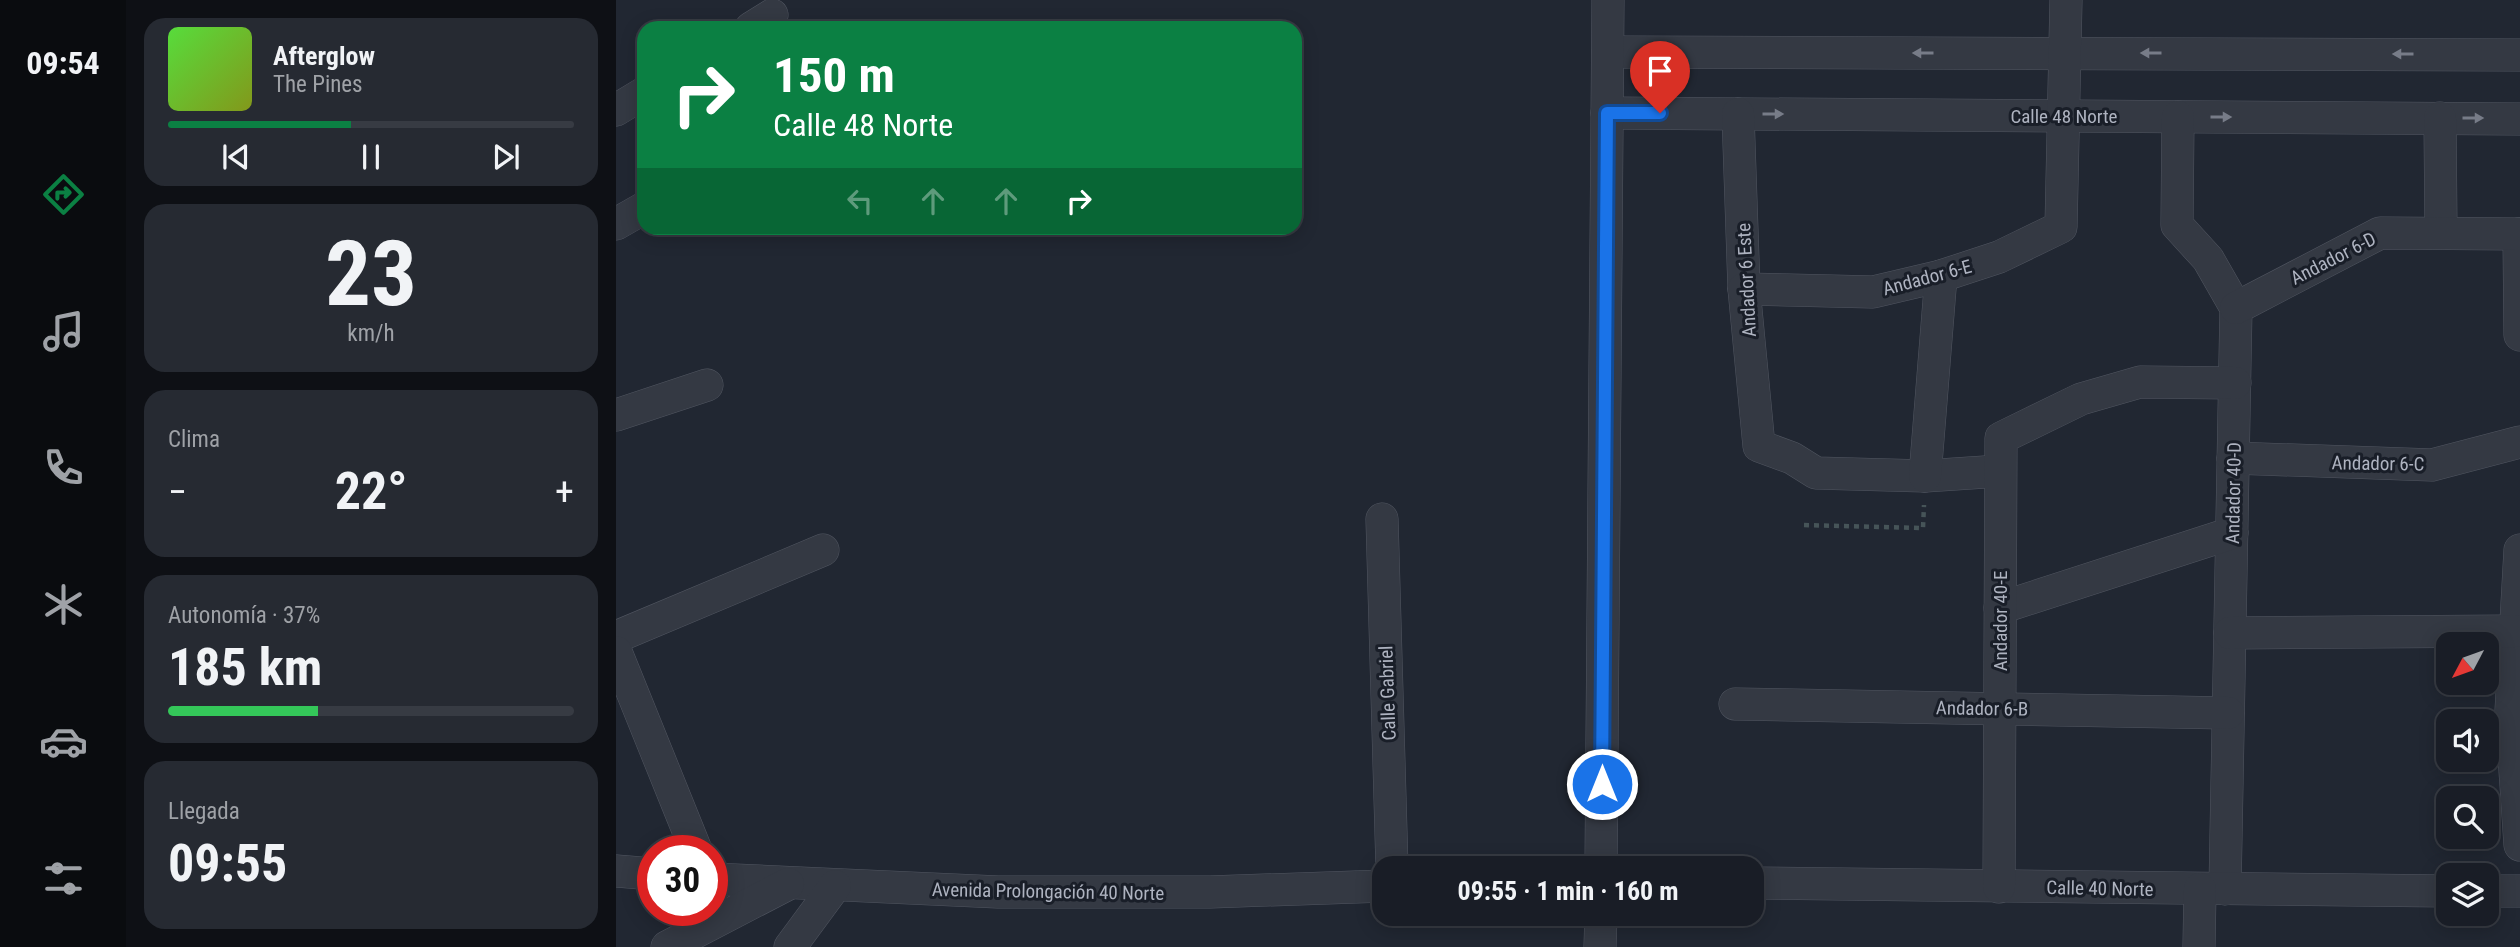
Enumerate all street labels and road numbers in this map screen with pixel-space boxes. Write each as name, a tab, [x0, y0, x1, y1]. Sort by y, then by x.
street label: Calle 48 Norte	[2010, 105, 2118, 128]
street label: Andador 6 Este	[1732, 222, 1761, 338]
street label: Andador 6-D	[2287, 227, 2380, 290]
street label: Andador 6-E	[1880, 255, 1974, 300]
street label: Andador 40-D	[2221, 442, 2246, 544]
street label: Andador 6-C	[2331, 451, 2425, 476]
street label: Andador 40-E	[1989, 571, 2012, 671]
street label: Calle Gabriel	[1374, 645, 1401, 741]
street label: Andador 6-B	[1936, 696, 2028, 721]
street label: Calle 40 Norte	[2046, 876, 2154, 901]
street label: Avenida Prolongación 40 Norte	[932, 878, 1165, 905]

